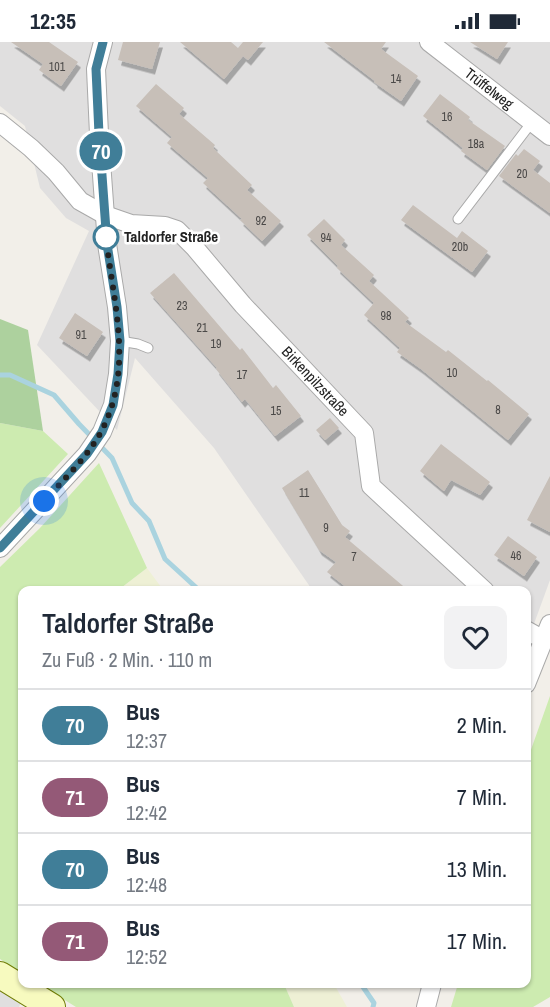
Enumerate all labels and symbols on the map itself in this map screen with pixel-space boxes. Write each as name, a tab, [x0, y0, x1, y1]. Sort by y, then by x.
house number: 101	[49, 59, 66, 75]
street label: Trüffelweg	[460, 63, 518, 114]
house number: 14	[391, 71, 402, 87]
house number: 16	[442, 109, 452, 125]
line badge: 70	[74, 132, 128, 170]
house number: 18a	[468, 136, 485, 152]
house number: 20	[517, 166, 527, 182]
house number: 92	[256, 213, 266, 229]
marker: Taldorfer Straße	[93, 224, 119, 250]
place label: Taldorfer Straße	[124, 226, 218, 247]
house number: 94	[321, 230, 332, 246]
house number: 20b	[452, 239, 468, 255]
house number: 23	[177, 298, 187, 314]
house number: 98	[381, 308, 391, 324]
house number: 21	[197, 320, 208, 336]
house number: 91	[76, 327, 87, 343]
house number: 19	[211, 336, 221, 352]
street label: Birkenpilzstraße	[277, 341, 354, 421]
house number: 10	[447, 365, 457, 381]
house number: 17	[237, 367, 248, 383]
house number: 8	[495, 402, 501, 418]
house number: 15	[271, 403, 282, 419]
house number: 11	[299, 485, 310, 501]
your location	[29, 486, 59, 516]
house number: 9	[323, 520, 329, 536]
house number: 46	[511, 548, 521, 564]
house number: 7	[351, 549, 357, 565]

